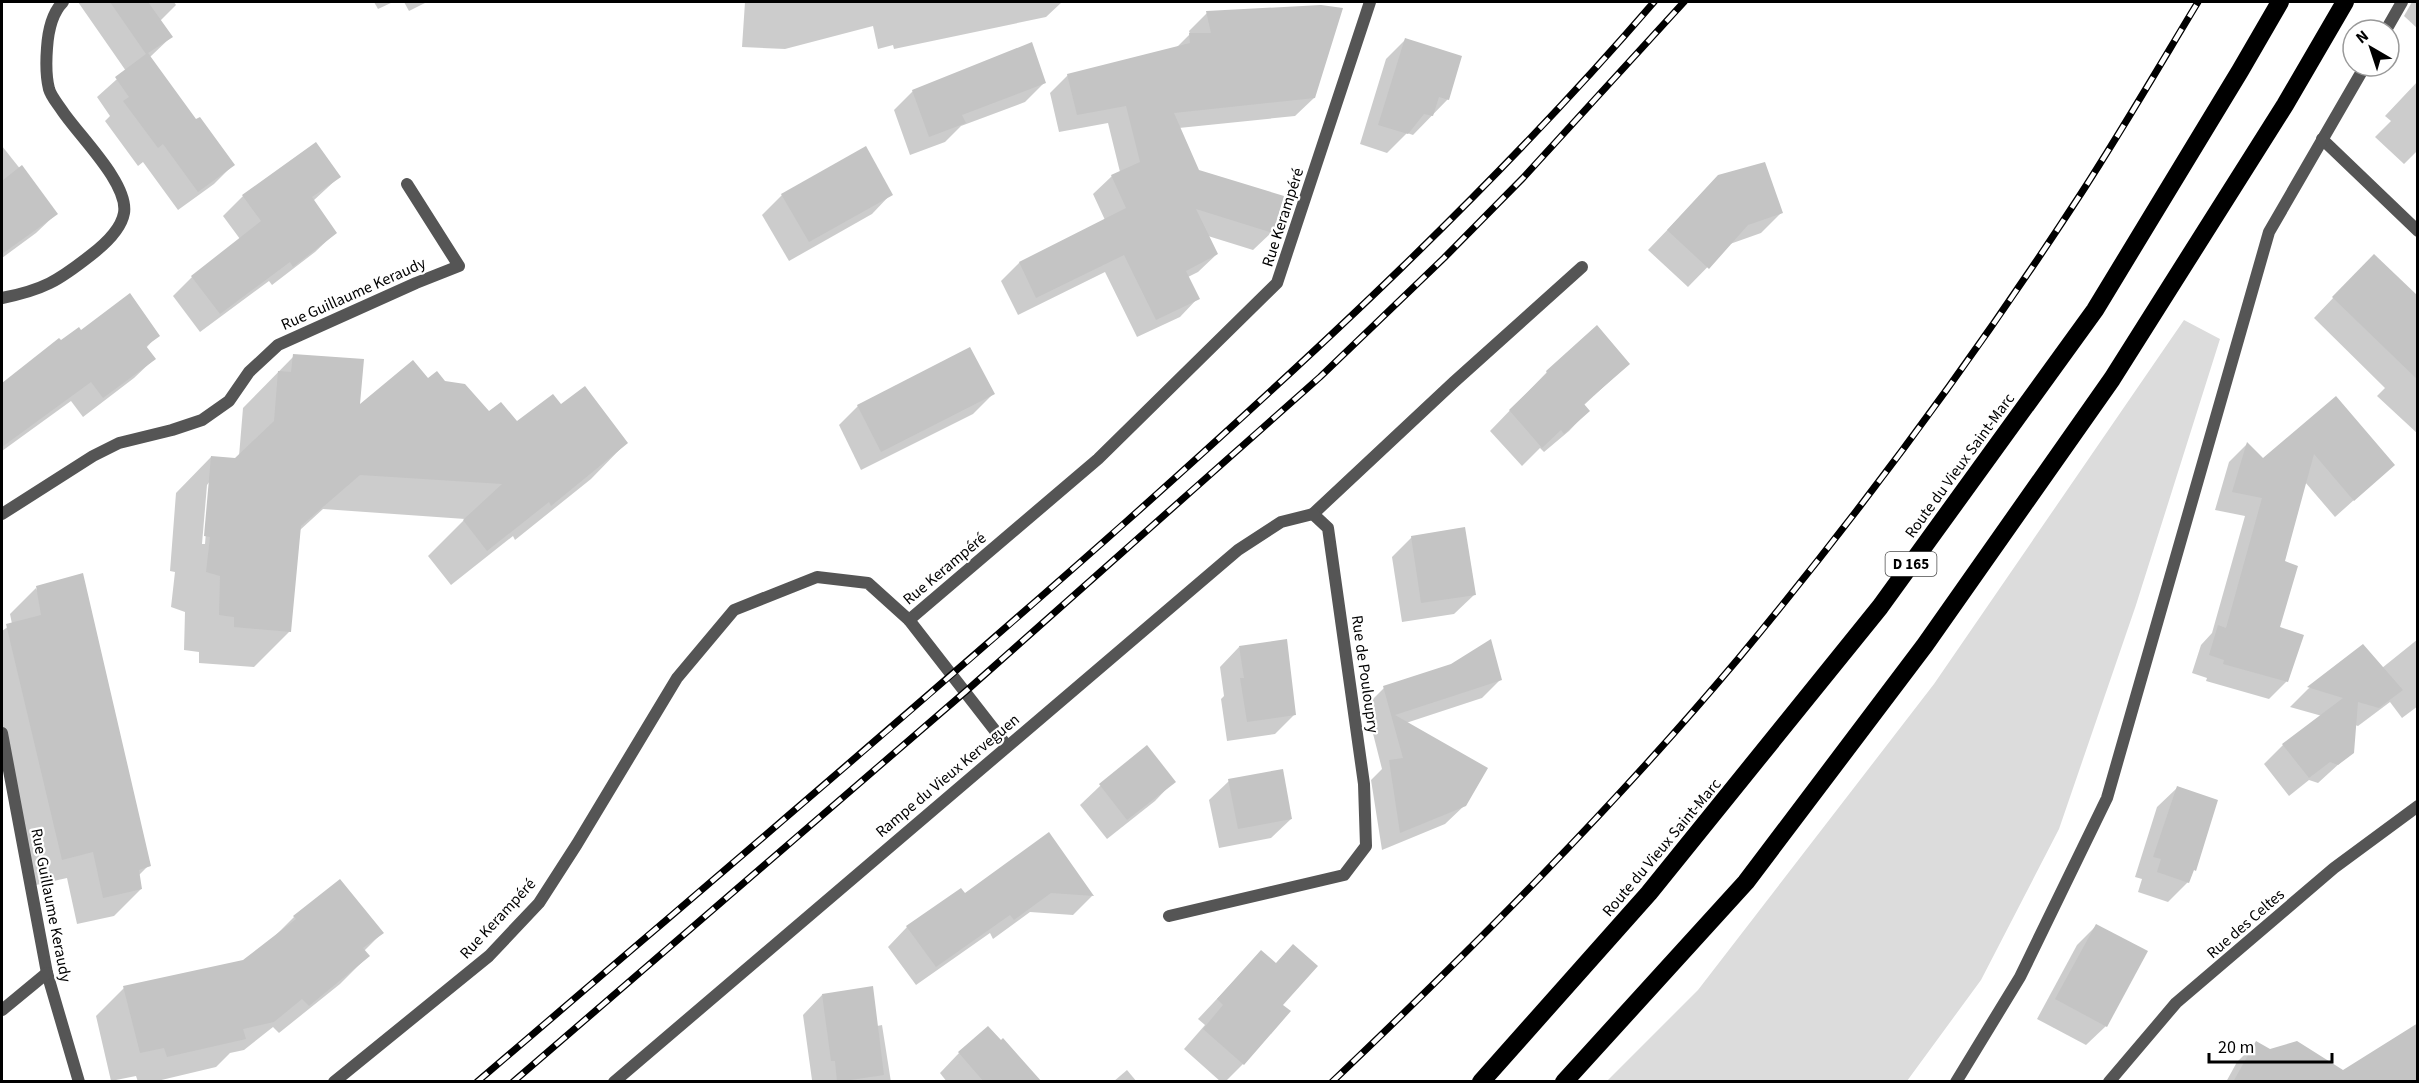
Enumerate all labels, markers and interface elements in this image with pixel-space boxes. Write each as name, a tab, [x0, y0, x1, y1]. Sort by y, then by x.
north arrow	[2341, 18, 2401, 78]
text: N	[2351, 25, 2373, 49]
street label: Rue Kerampéré	[1257, 165, 1309, 270]
street label: Rue Guillaume Keraudy	[278, 252, 430, 336]
street label: Route du Vieux Saint-Marc	[1900, 389, 2020, 543]
street label: Rue Kerampéré	[898, 527, 991, 610]
road number: D 165	[1886, 552, 1936, 576]
street label: Rue de Pouloupry	[1346, 614, 1384, 735]
street label: Rampe du Vieux Kerveguen	[871, 709, 1024, 843]
street label: Route du Vieux Saint-Marc	[1597, 774, 1726, 921]
street label: Rue Guillaume Keraudy	[25, 826, 77, 984]
street label: Rue Kerampéré	[455, 874, 541, 964]
street label: Rue des Celtes	[2202, 884, 2290, 964]
scale bar	[2209, 1026, 2332, 1064]
text: 20 m	[2218, 1035, 2254, 1060]

